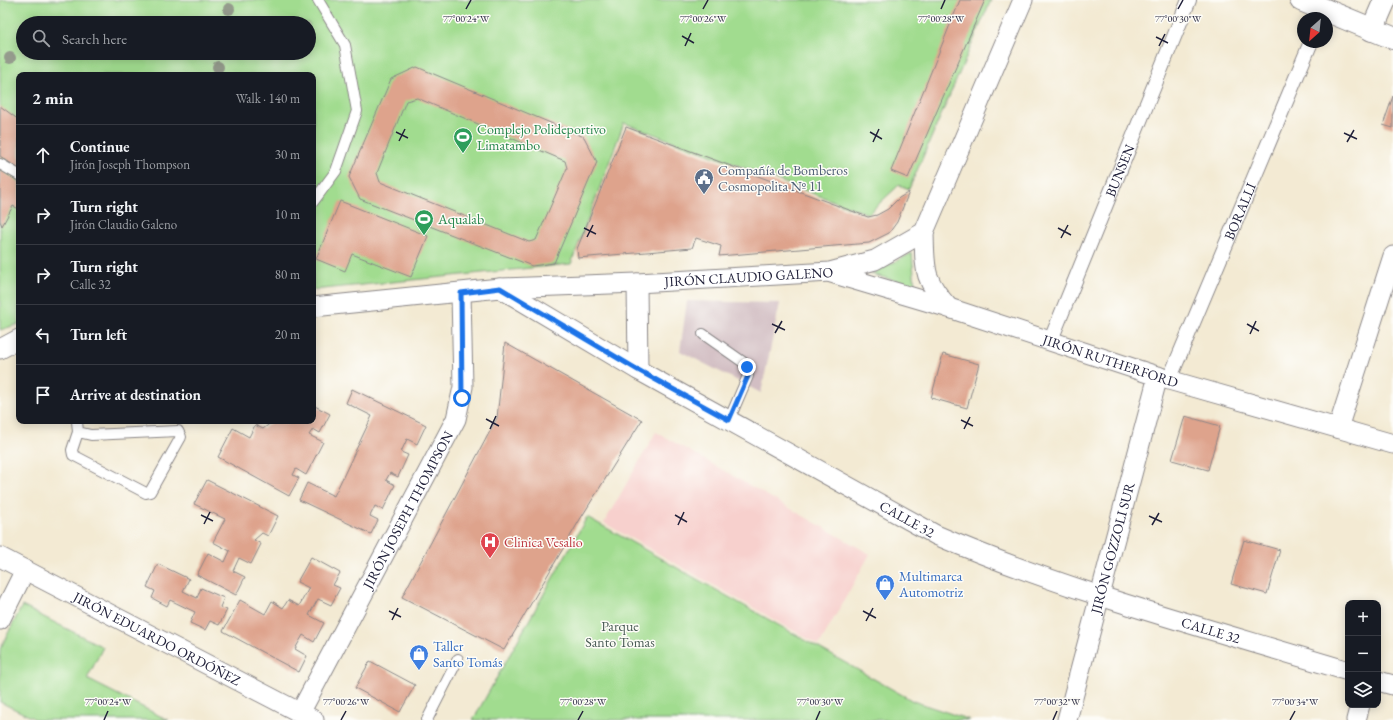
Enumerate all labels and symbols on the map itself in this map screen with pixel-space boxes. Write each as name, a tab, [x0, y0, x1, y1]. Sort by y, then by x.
text: 77°00'24"W	[443, 12, 490, 25]
text: 77°00'26"W	[680, 12, 727, 25]
text: 77°00'28"W	[918, 12, 965, 25]
text: 77°00'30"W	[1155, 12, 1202, 25]
north arrow	[1297, 12, 1333, 48]
place label: Complejo Polideportivo Limatambo	[477, 120, 606, 154]
sports icon: Complejo Polideportivo Limatambo	[452, 126, 474, 154]
street label: BUNSEN	[1101, 142, 1138, 200]
place label: Compañía de Bomberos Cosmopolita Nº 11	[718, 161, 848, 195]
public building icon: Compañía de Bomberos Cosmopolita Nº 11	[693, 167, 715, 195]
street label: BORALLI	[1220, 180, 1260, 243]
sports icon: Aqualab	[413, 208, 435, 236]
place label: Aqualab	[437, 210, 484, 228]
street label: JIRÓN CLAUDIO GALENO	[663, 263, 834, 290]
street label: JIRÓN RUTHERFORD	[1040, 330, 1181, 391]
route end	[738, 358, 756, 376]
route start	[453, 389, 471, 407]
street label: JIRÓN JOSEPH THOMPSON	[358, 428, 457, 593]
street label: JIRÓN GOZZOLI SUR	[1086, 479, 1139, 617]
street label: CALLE 32	[876, 496, 938, 542]
hospital icon: Clinica Vesalio	[479, 531, 501, 559]
place label: Clinica Vesalio	[504, 533, 583, 551]
place label: Multimarca Automotriz	[898, 567, 964, 601]
shop icon: Multimarca Automotriz	[874, 573, 896, 601]
street label: JIRÓN EDUARDO ORDÓÑEZ	[69, 587, 244, 690]
street label: CALLE 32	[1179, 613, 1242, 647]
park label: Parque Santo Tomas	[585, 617, 655, 651]
place label: Taller Santo Tomás	[433, 637, 503, 671]
shop icon: Taller Santo Tomás	[408, 643, 430, 671]
text: 77°00'24"W	[85, 695, 132, 708]
text: 77°00'26"W	[323, 695, 370, 708]
text: 77°00'28"W	[560, 695, 607, 708]
text: 77°00'30"W	[797, 695, 844, 708]
text: 77°00'32"W	[1034, 695, 1081, 708]
text: 77°00'34"W	[1272, 695, 1319, 708]

